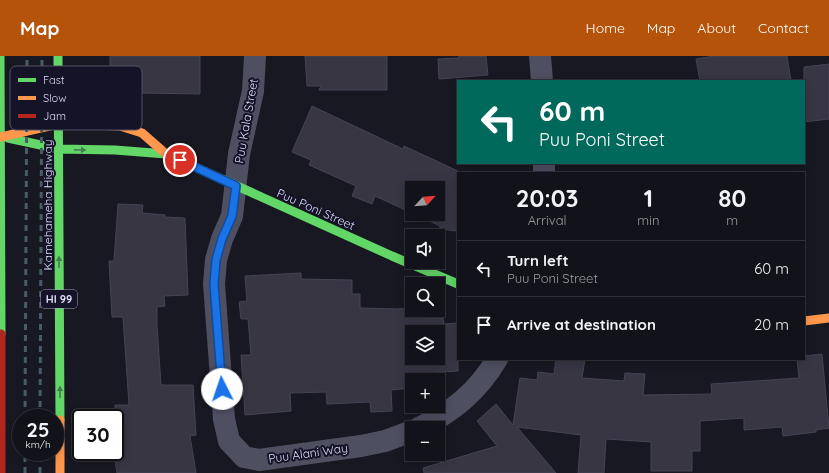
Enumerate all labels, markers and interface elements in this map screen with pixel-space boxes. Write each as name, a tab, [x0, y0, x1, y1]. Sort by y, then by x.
text: Map	[20, 16, 59, 40]
text: Home	[586, 19, 625, 37]
text: Map	[647, 19, 675, 37]
text: About	[697, 19, 736, 37]
text: Contact	[758, 19, 809, 37]
legend	[10, 66, 142, 130]
text: Fast	[43, 73, 65, 87]
street label: Puu Kala Street	[231, 78, 261, 164]
text: Slow	[43, 91, 67, 105]
text: 60 m	[539, 93, 605, 128]
icon: left	[473, 96, 525, 148]
text: Jam	[43, 109, 66, 123]
text: Puu Poni Street	[539, 128, 665, 151]
street label: Kamehameha Highway	[40, 140, 55, 270]
pin	[163, 143, 197, 177]
one-way arrow	[74, 147, 87, 153]
icon: arrive	[169, 149, 191, 171]
north arrow	[405, 181, 445, 221]
map controls	[405, 181, 445, 461]
text: 20:03	[516, 183, 578, 213]
text: 1	[644, 183, 653, 213]
text: 80	[718, 183, 746, 213]
street label: Puu Poni Street	[275, 185, 357, 233]
text: Arrival	[528, 212, 567, 228]
text: min	[637, 212, 659, 228]
text: m	[726, 212, 738, 228]
button: sound	[405, 229, 445, 269]
text: Turn left	[507, 251, 569, 270]
one-way arrow	[56, 255, 62, 268]
icon: left	[473, 258, 495, 280]
text: 60 m	[754, 259, 789, 278]
text: Puu Poni Street	[507, 270, 598, 286]
button: search	[405, 277, 445, 317]
road number: HI 99	[41, 290, 77, 308]
icon: arrive	[473, 314, 495, 336]
text: Arrive at destination	[507, 315, 656, 334]
text: 20 m	[754, 315, 789, 334]
button: layers	[405, 325, 445, 365]
position arrow	[201, 368, 243, 410]
button: +	[405, 373, 445, 413]
one-way arrow	[57, 385, 63, 398]
speed limit sign: 30	[72, 409, 124, 461]
text: 25	[27, 417, 49, 442]
button: −	[405, 421, 445, 461]
text: km/h	[25, 438, 51, 451]
street label: Puu Alani Way	[267, 440, 349, 466]

